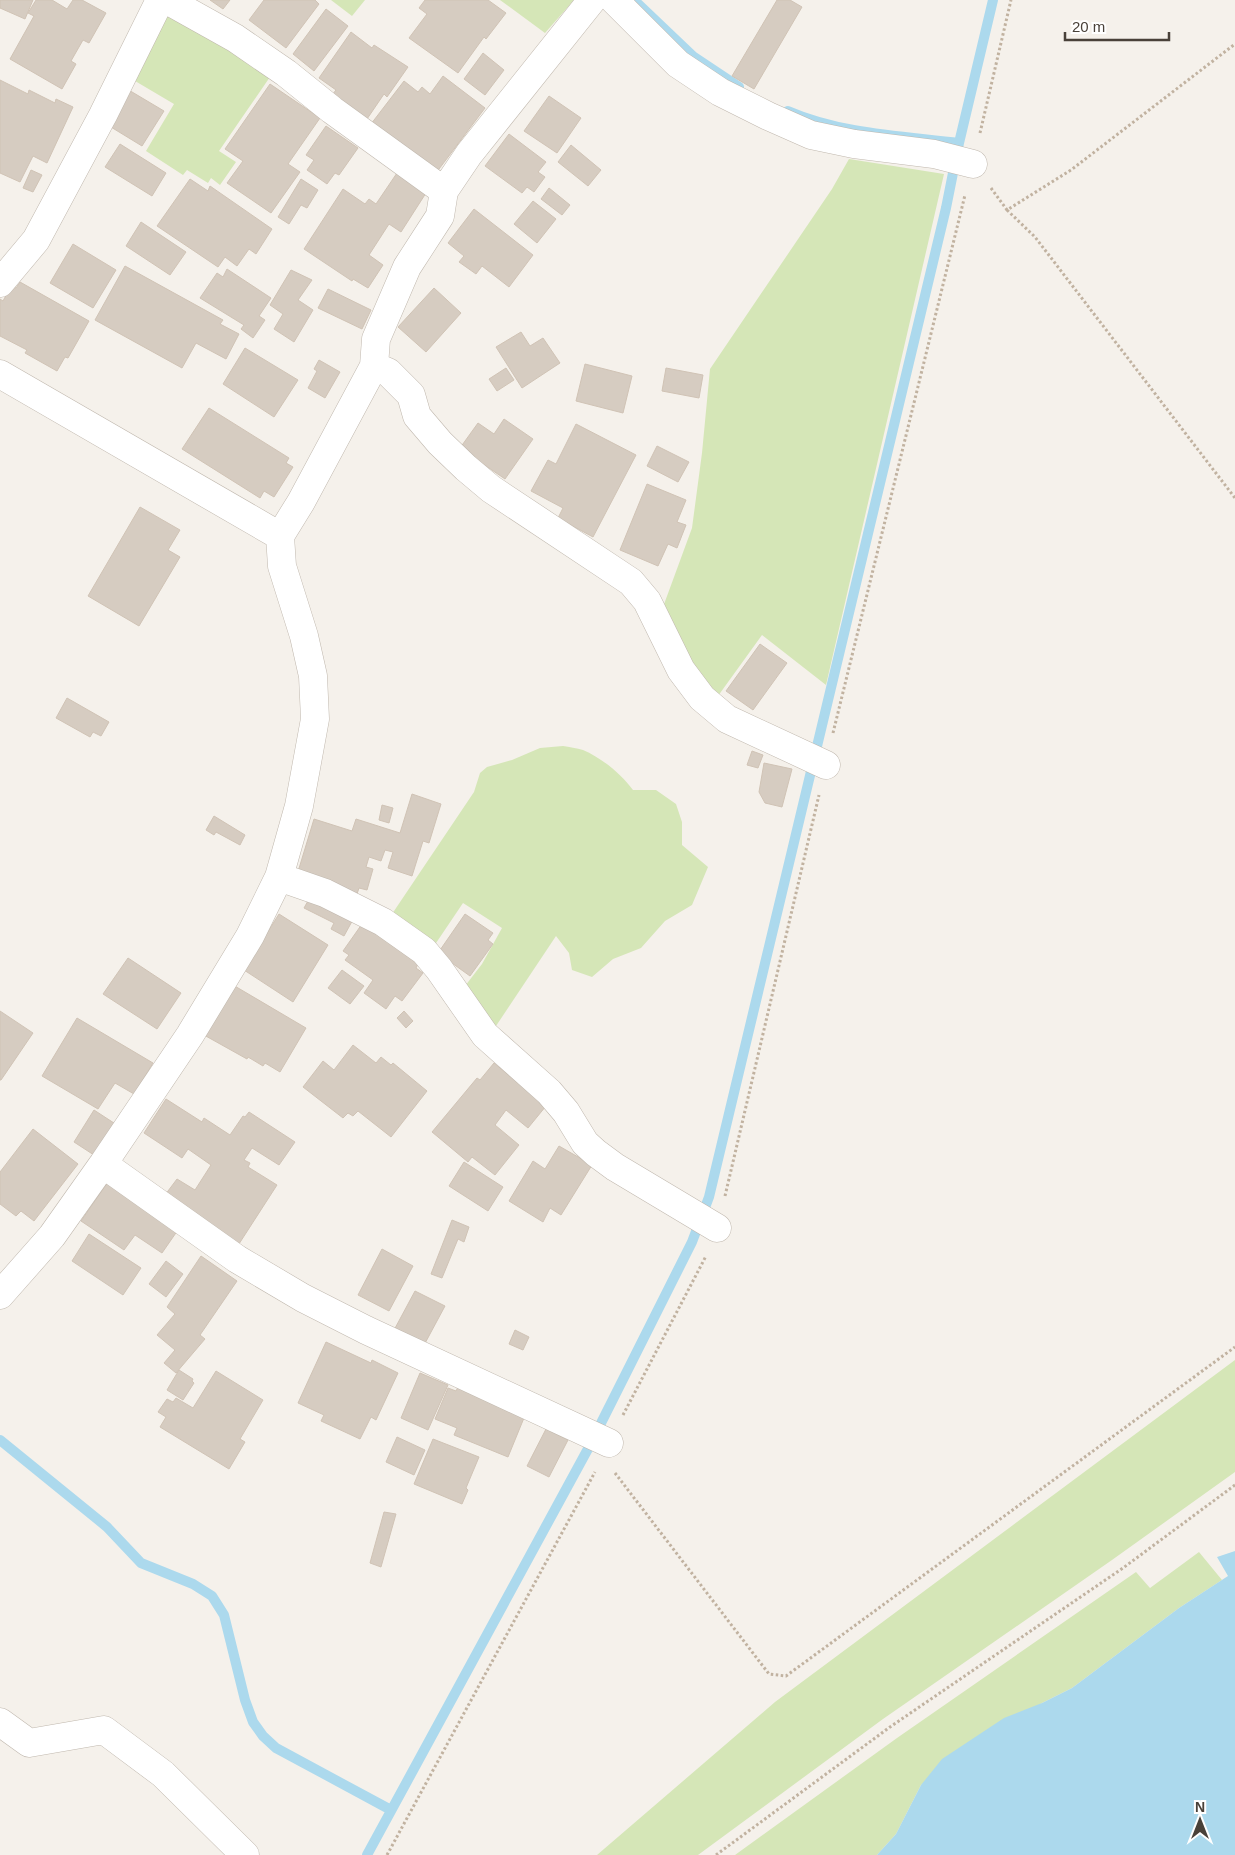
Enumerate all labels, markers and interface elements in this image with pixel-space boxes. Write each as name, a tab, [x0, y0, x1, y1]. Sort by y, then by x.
scale bar	[1065, 10, 1169, 42]
text: 20 m	[1072, 18, 1105, 35]
north arrow	[1175, 1795, 1225, 1845]
text: N	[1195, 1799, 1205, 1815]

